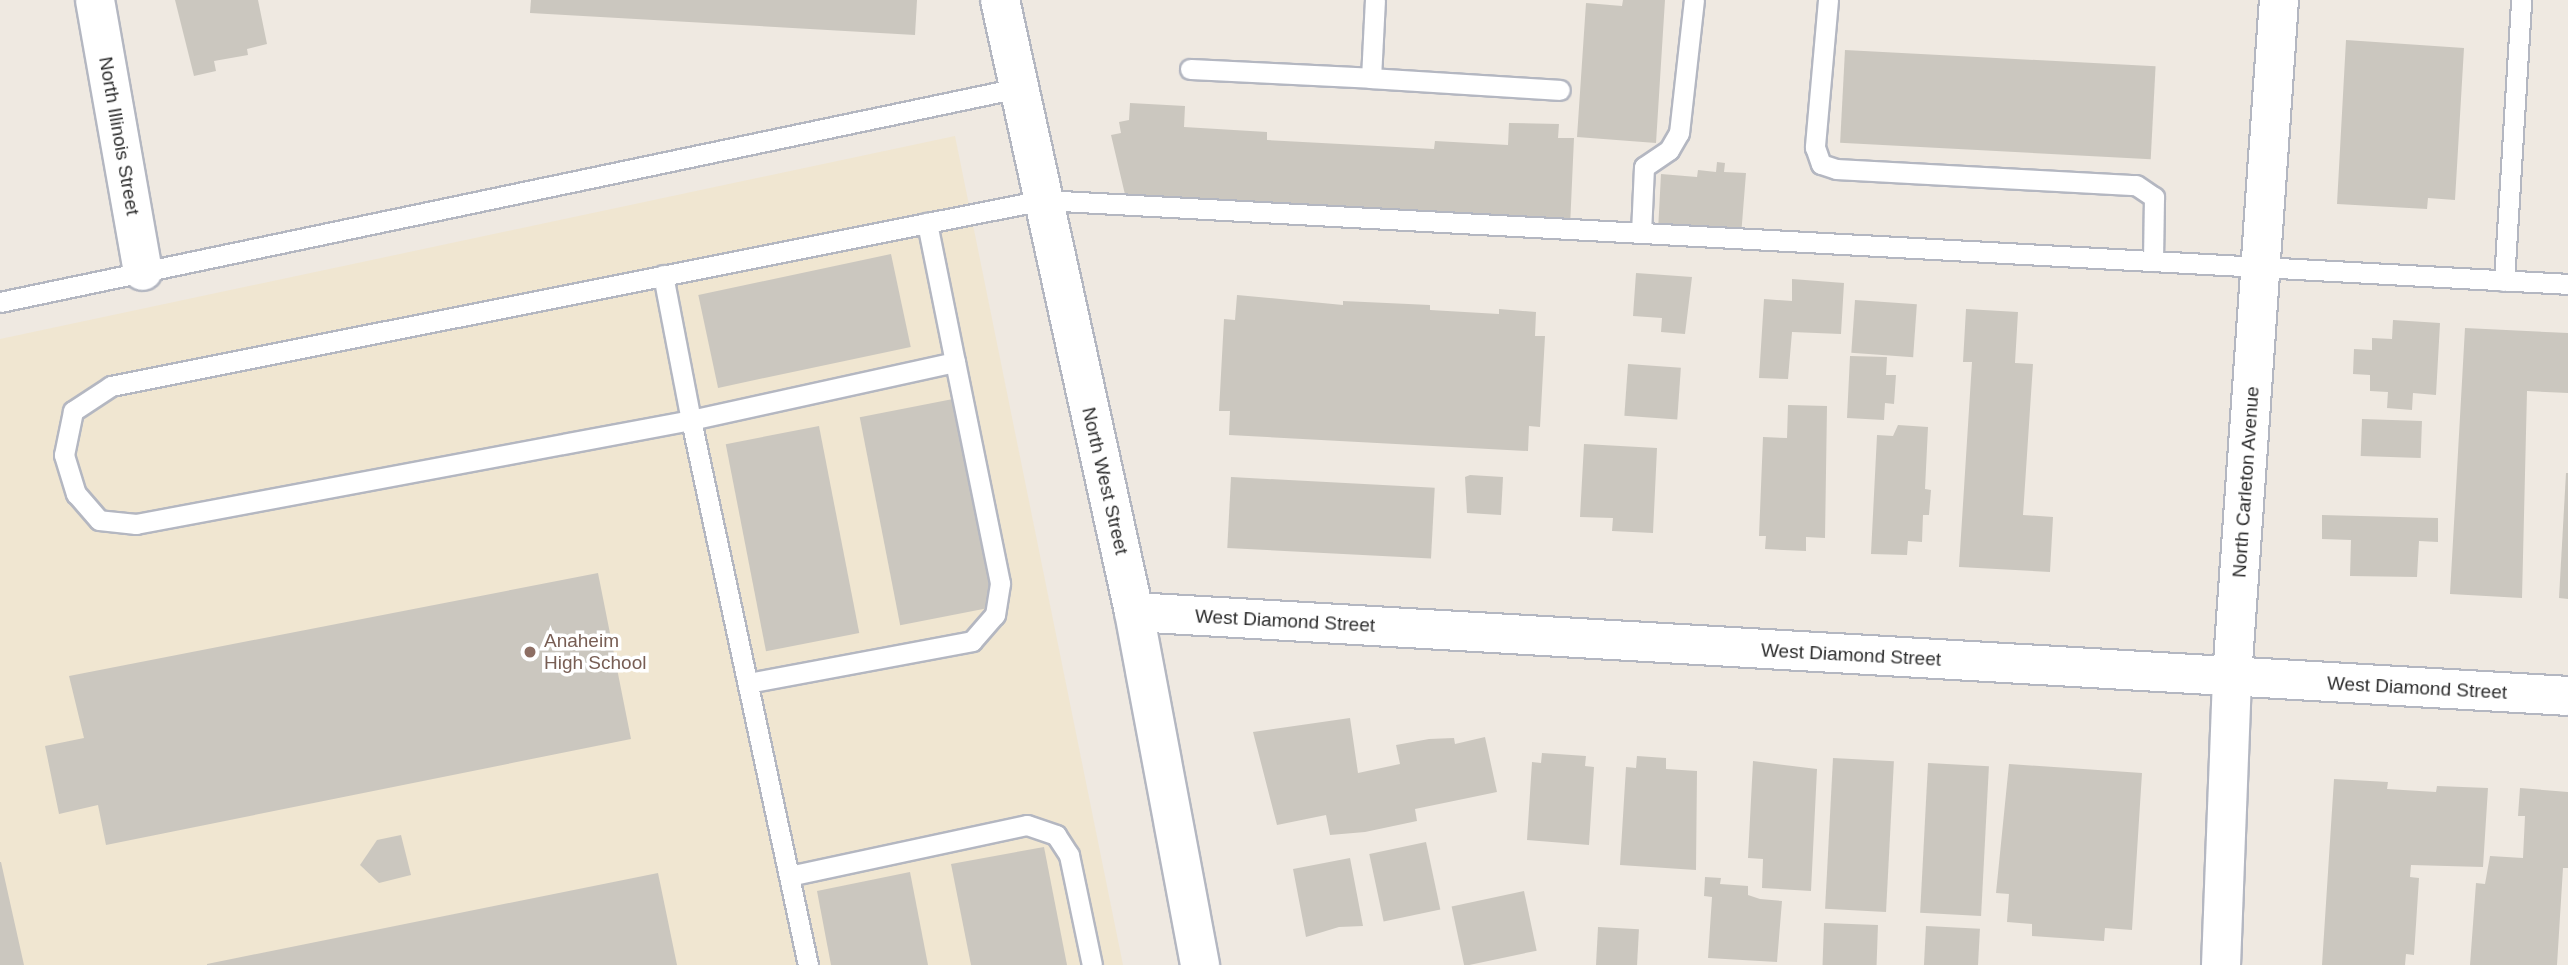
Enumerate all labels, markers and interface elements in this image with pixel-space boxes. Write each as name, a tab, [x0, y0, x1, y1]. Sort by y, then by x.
street label: North Illinois Street	[94, 55, 144, 217]
street label: North Carleton Avenue	[2228, 385, 2264, 579]
street label: North West Street	[1077, 405, 1133, 557]
street label: West Diamond Street	[1194, 605, 1376, 637]
place label: Anaheim High School	[544, 630, 646, 674]
street label: West Diamond Street	[1760, 639, 1942, 671]
marker: Anaheim High School	[522, 644, 538, 660]
street label: West Diamond Street	[2326, 672, 2508, 704]

